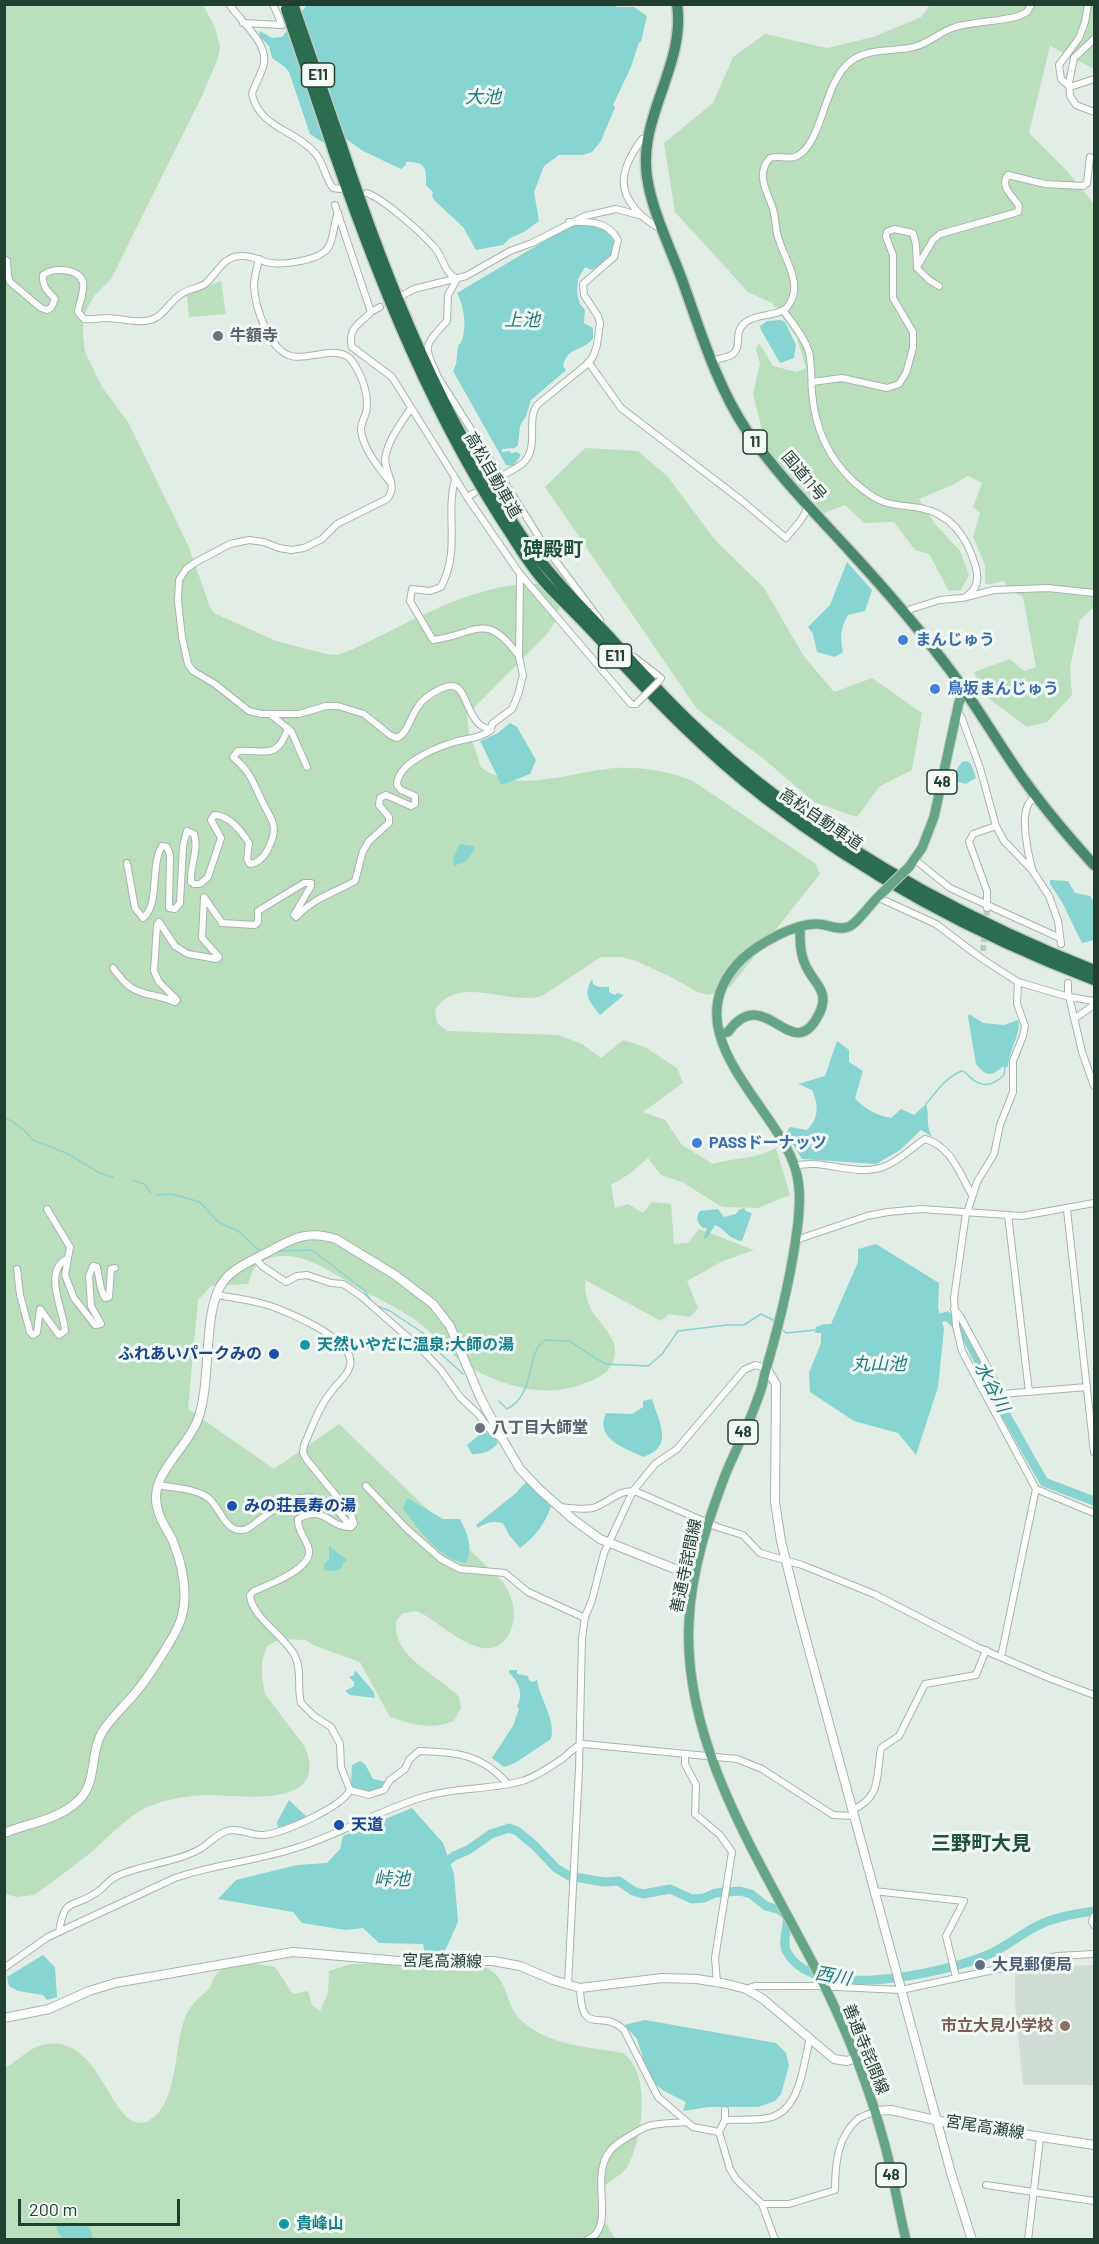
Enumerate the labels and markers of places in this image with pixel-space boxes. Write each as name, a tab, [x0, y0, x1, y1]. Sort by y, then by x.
place label: 牛額寺	[230, 326, 278, 346]
marker: 牛額寺	[211, 329, 225, 343]
place label: まんじゅう	[915, 630, 995, 650]
marker: まんじゅう	[896, 633, 910, 647]
place label: 鳥坂まんじゅう	[947, 679, 1059, 699]
marker: 鳥坂まんじゅう	[928, 682, 942, 696]
place label: PASSドーナッツ	[709, 1133, 827, 1153]
marker: PASSドーナッツ	[690, 1136, 704, 1150]
place label: 天然いやだに温泉;大師の湯	[317, 1335, 514, 1355]
marker: 天然いやだに温泉;大師の湯	[298, 1338, 312, 1352]
place label: ふれあいパークみの	[118, 1344, 262, 1364]
marker: ふれあいパークみの	[267, 1347, 281, 1361]
place label: 八丁目大師堂	[492, 1418, 588, 1438]
marker: 八丁目大師堂	[473, 1421, 487, 1435]
place label: みの荘長寿の湯	[244, 1496, 356, 1516]
marker: みの荘長寿の湯	[225, 1499, 239, 1513]
place label: 天道	[351, 1815, 383, 1835]
marker: 天道	[332, 1818, 346, 1832]
place label: 大見郵便局	[992, 1955, 1072, 1975]
marker: 大見郵便局	[973, 1958, 987, 1972]
place label: 市立大見小学校	[941, 2016, 1053, 2036]
marker: 市立大見小学校	[1058, 2019, 1072, 2033]
place label: 貴峰山	[296, 2214, 344, 2234]
marker: 貴峰山	[277, 2217, 291, 2231]

